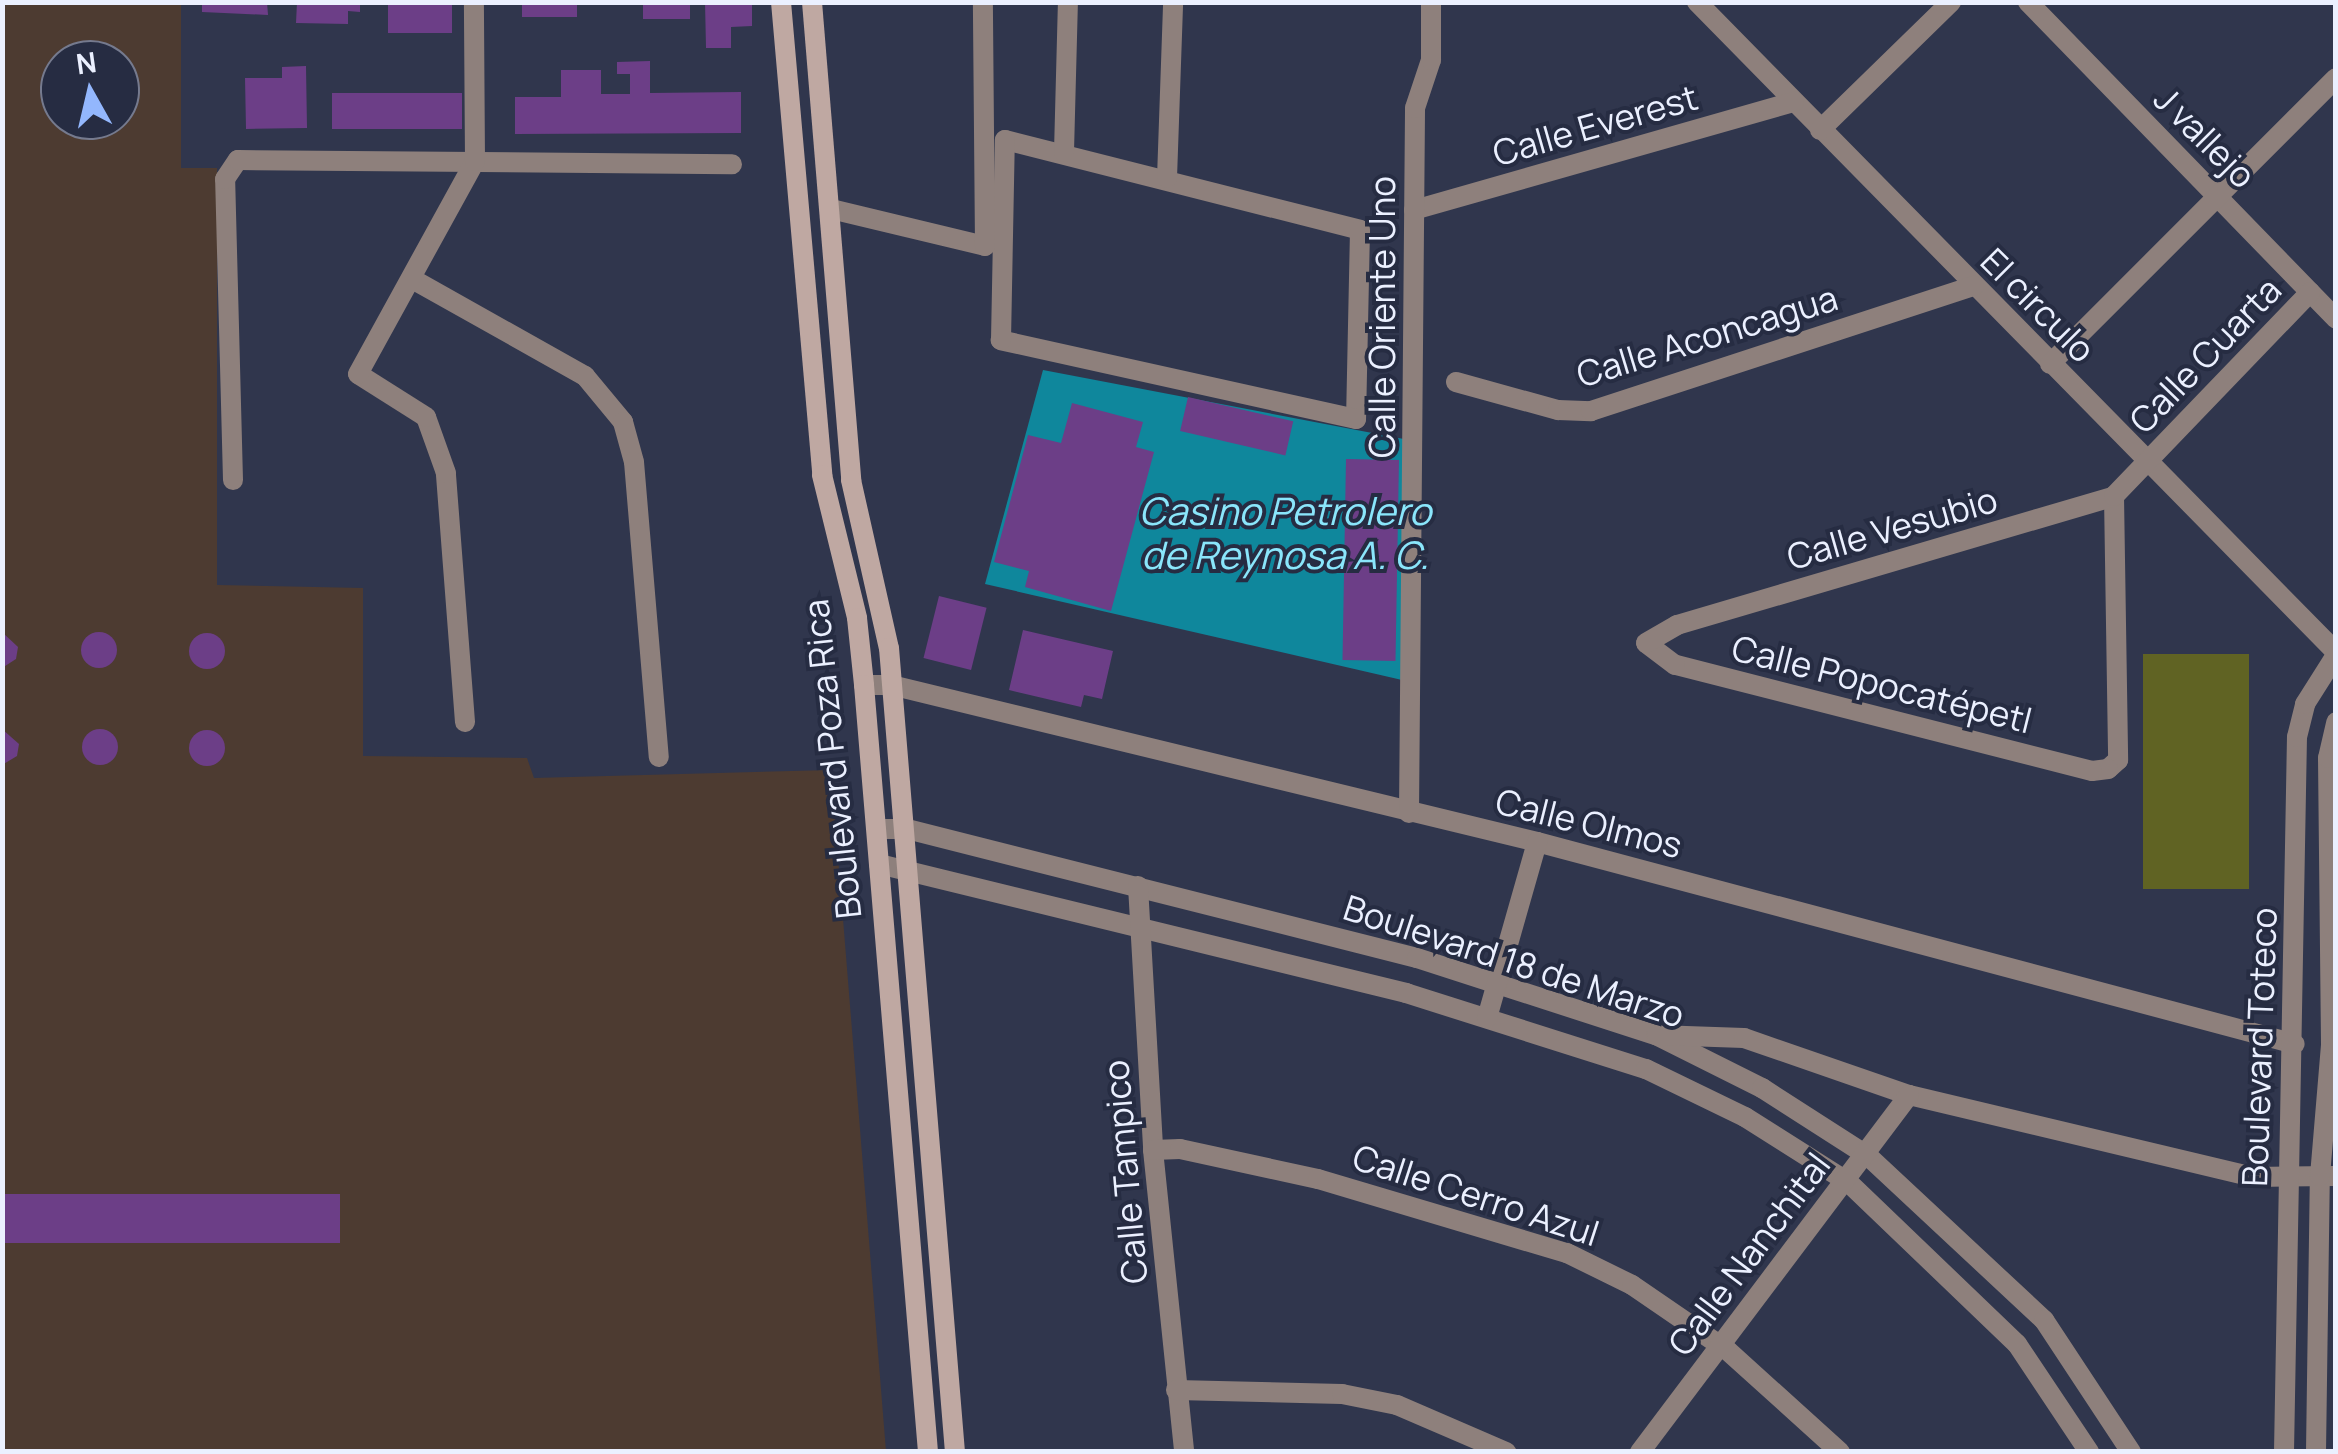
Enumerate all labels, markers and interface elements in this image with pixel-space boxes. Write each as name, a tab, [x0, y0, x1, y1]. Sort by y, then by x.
north arrow	[40, 40, 140, 140]
text: N	[73, 42, 99, 82]
street label: Calle Everest	[1488, 76, 1702, 174]
street label: J vallejo	[2146, 78, 2264, 196]
street label: Calle Oriente Uno	[1361, 176, 1403, 458]
street label: El circulo	[1972, 239, 2104, 371]
street label: Calle Cuarta	[2121, 269, 2289, 441]
street label: Calle Aconcagua	[1572, 276, 1842, 396]
street label: Calle Vesubio	[1782, 478, 2002, 578]
water label: Casino Petrolero de Reynosa A. C.	[1139, 488, 1431, 578]
street label: Boulevard Poza Rica	[794, 597, 870, 921]
street label: Calle Popocatépetl	[1728, 626, 2036, 742]
street label: Calle Olmos	[1492, 780, 1686, 866]
street label: Boulevard 18 de Marzo	[1338, 886, 1690, 1036]
street label: Boulevard Toteco	[2233, 907, 2285, 1187]
street label: Calle Tampico	[1094, 1058, 1156, 1286]
street label: Calle Cerro Azul	[1348, 1135, 1604, 1255]
street label: Calle Nanchital	[1659, 1145, 1839, 1363]

